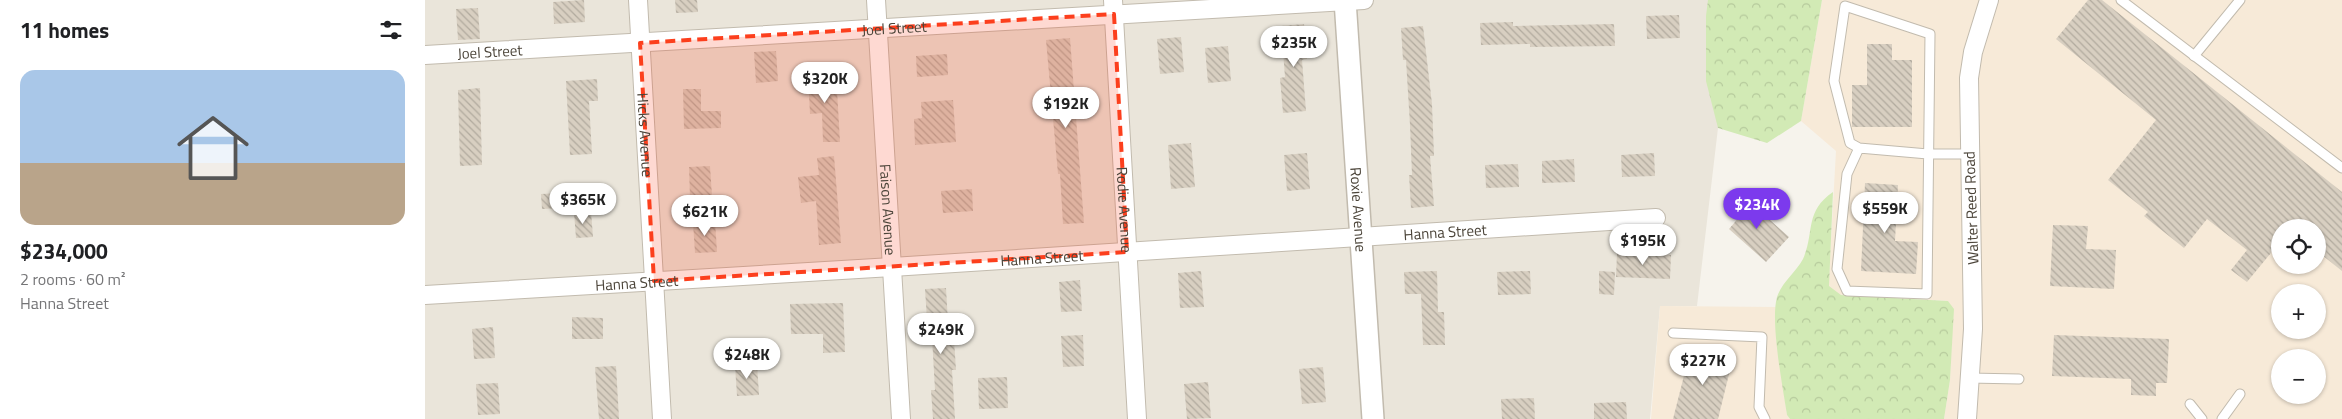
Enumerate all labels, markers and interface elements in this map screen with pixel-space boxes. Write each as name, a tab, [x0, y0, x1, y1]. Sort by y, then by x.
text: 11 homes	[20, 14, 109, 46]
street label: Joel Street	[861, 14, 928, 41]
icon: filters	[377, 16, 405, 44]
pin: $235K	[1259, 26, 1329, 68]
text: $235K	[1271, 30, 1317, 54]
street label: Joel Street	[457, 38, 524, 65]
pin: $320K	[790, 62, 860, 104]
text: $320K	[802, 66, 848, 90]
pin: $192K	[1031, 86, 1101, 129]
text: $192K	[1043, 91, 1089, 115]
street label: Hicks Avenue	[632, 92, 660, 178]
icon: home	[168, 103, 258, 193]
street label: Walter Reed Road	[1958, 151, 1984, 265]
street label: Faison Avenue	[874, 163, 903, 256]
street label: Rodie Avenue	[1111, 166, 1139, 253]
street label: Roxie Avenue	[1345, 166, 1373, 253]
pin: $365K	[548, 182, 618, 225]
text: $365K	[560, 187, 606, 211]
pin: $234K	[1722, 188, 1792, 230]
text: $234K	[1734, 192, 1780, 216]
pin: $559K	[1850, 192, 1920, 234]
pin: $621K	[670, 194, 740, 237]
text: $559K	[1862, 196, 1908, 220]
text: $621K	[682, 199, 728, 223]
street label: Hanna Street	[1403, 217, 1488, 246]
map controls	[2271, 219, 2326, 404]
button: locate	[2271, 219, 2326, 274]
pin: $195K	[1608, 224, 1678, 266]
text: $195K	[1620, 228, 1666, 252]
text: $234,000	[20, 235, 108, 267]
street label: Hanna Street	[1000, 243, 1085, 272]
text: 2 rooms · 60 m²	[20, 267, 125, 291]
street label: Hanna Street	[594, 268, 680, 296]
button: +	[2271, 284, 2326, 339]
text: Hanna Street	[20, 291, 109, 315]
pin: $249K	[906, 312, 976, 355]
text: $249K	[918, 317, 964, 341]
pin: $248K	[712, 338, 782, 380]
text: $248K	[724, 342, 770, 366]
pin: $227K	[1668, 344, 1738, 386]
text: $227K	[1680, 348, 1726, 372]
button: −	[2271, 349, 2326, 404]

